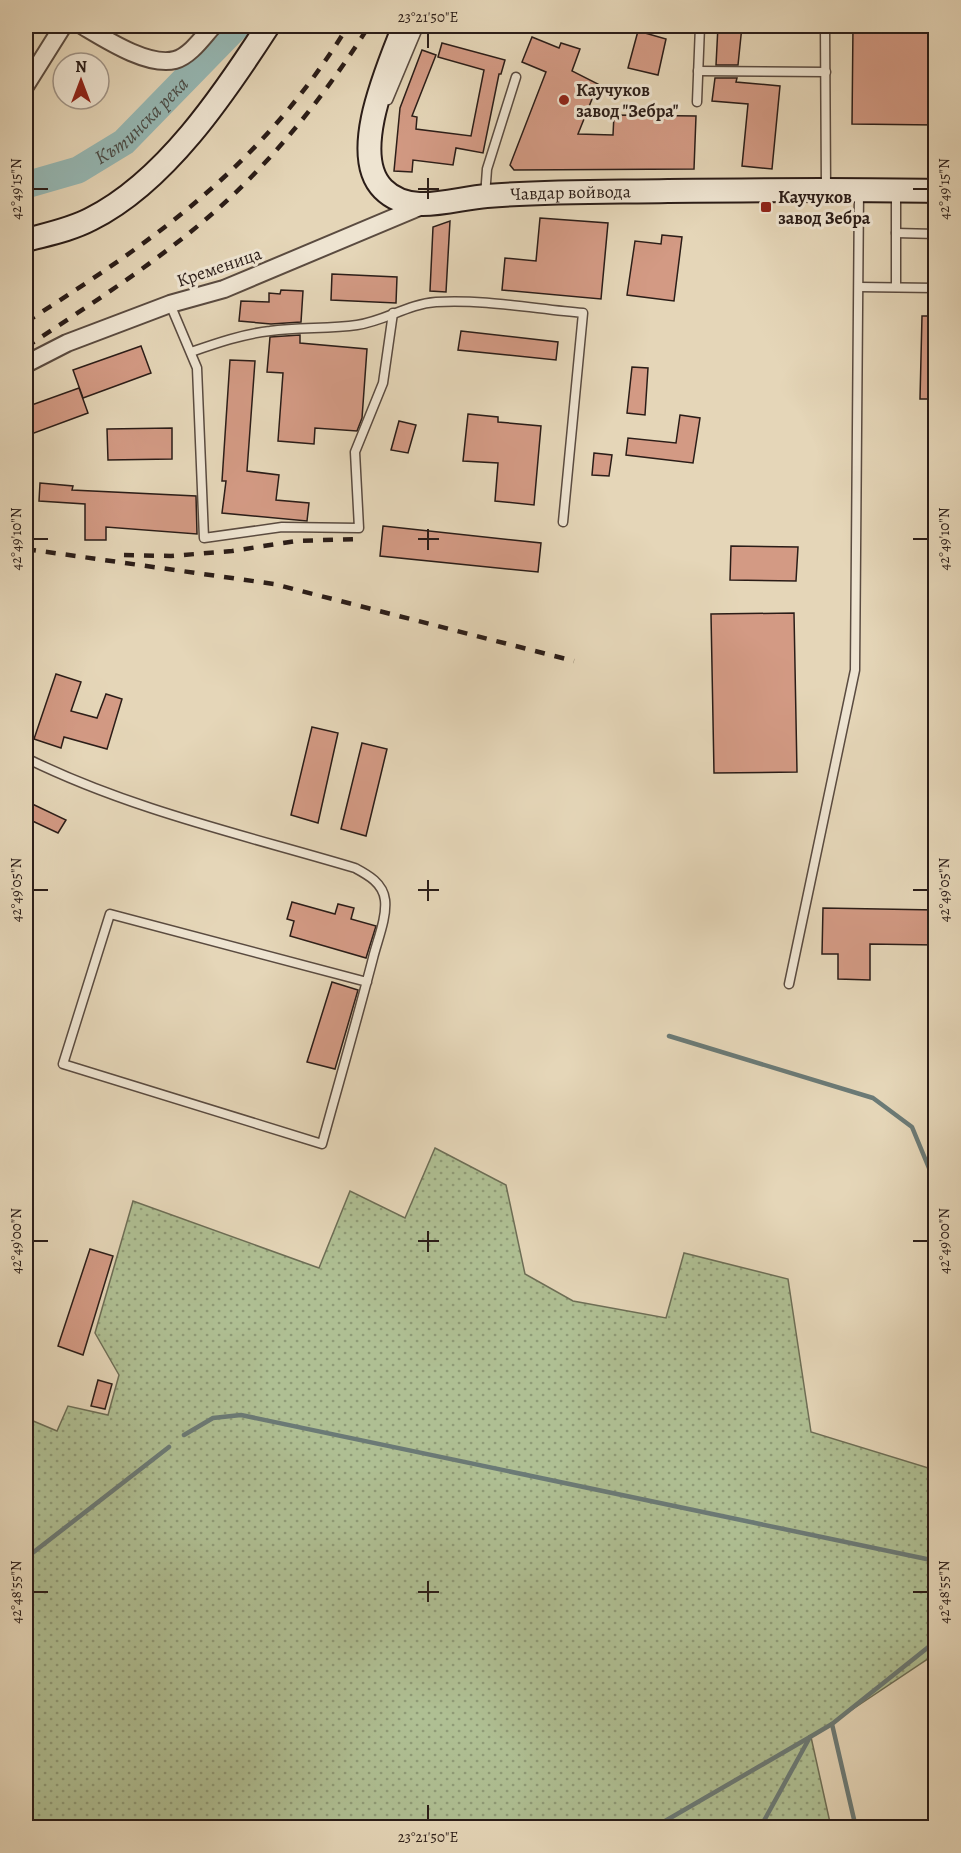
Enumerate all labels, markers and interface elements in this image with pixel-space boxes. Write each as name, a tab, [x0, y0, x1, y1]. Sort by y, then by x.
text: 23°21'50"E	[398, 7, 458, 27]
north arrow	[51, 51, 111, 111]
text: N	[75, 56, 87, 78]
water label: Кътинска река	[89, 71, 195, 171]
place label: Каучуков завод "Зебра"	[576, 78, 679, 123]
marker: Каучуков завод "Зебра"	[557, 93, 571, 107]
text: 42°49'15"N	[6, 158, 26, 220]
text: 42°49'15"N	[934, 158, 954, 220]
street label: Чавдар войвода	[510, 179, 632, 206]
place label: Каучуков завод Зебра	[778, 185, 871, 230]
marker: Каучуков завод Зебра	[759, 200, 773, 214]
street label: Кременица	[173, 241, 265, 293]
text: 42°49'10"N	[6, 507, 26, 571]
text: 42°49'10"N	[934, 507, 954, 571]
text: 42°49'05"N	[6, 858, 26, 922]
text: 42°49'05"N	[934, 858, 954, 922]
text: 42°49'00"N	[6, 1208, 26, 1274]
text: 42°49'00"N	[934, 1208, 954, 1274]
text: 42°48'55"N	[6, 1560, 26, 1624]
text: 42°48'55"N	[934, 1560, 954, 1624]
text: 23°21'50"E	[398, 1827, 458, 1847]

